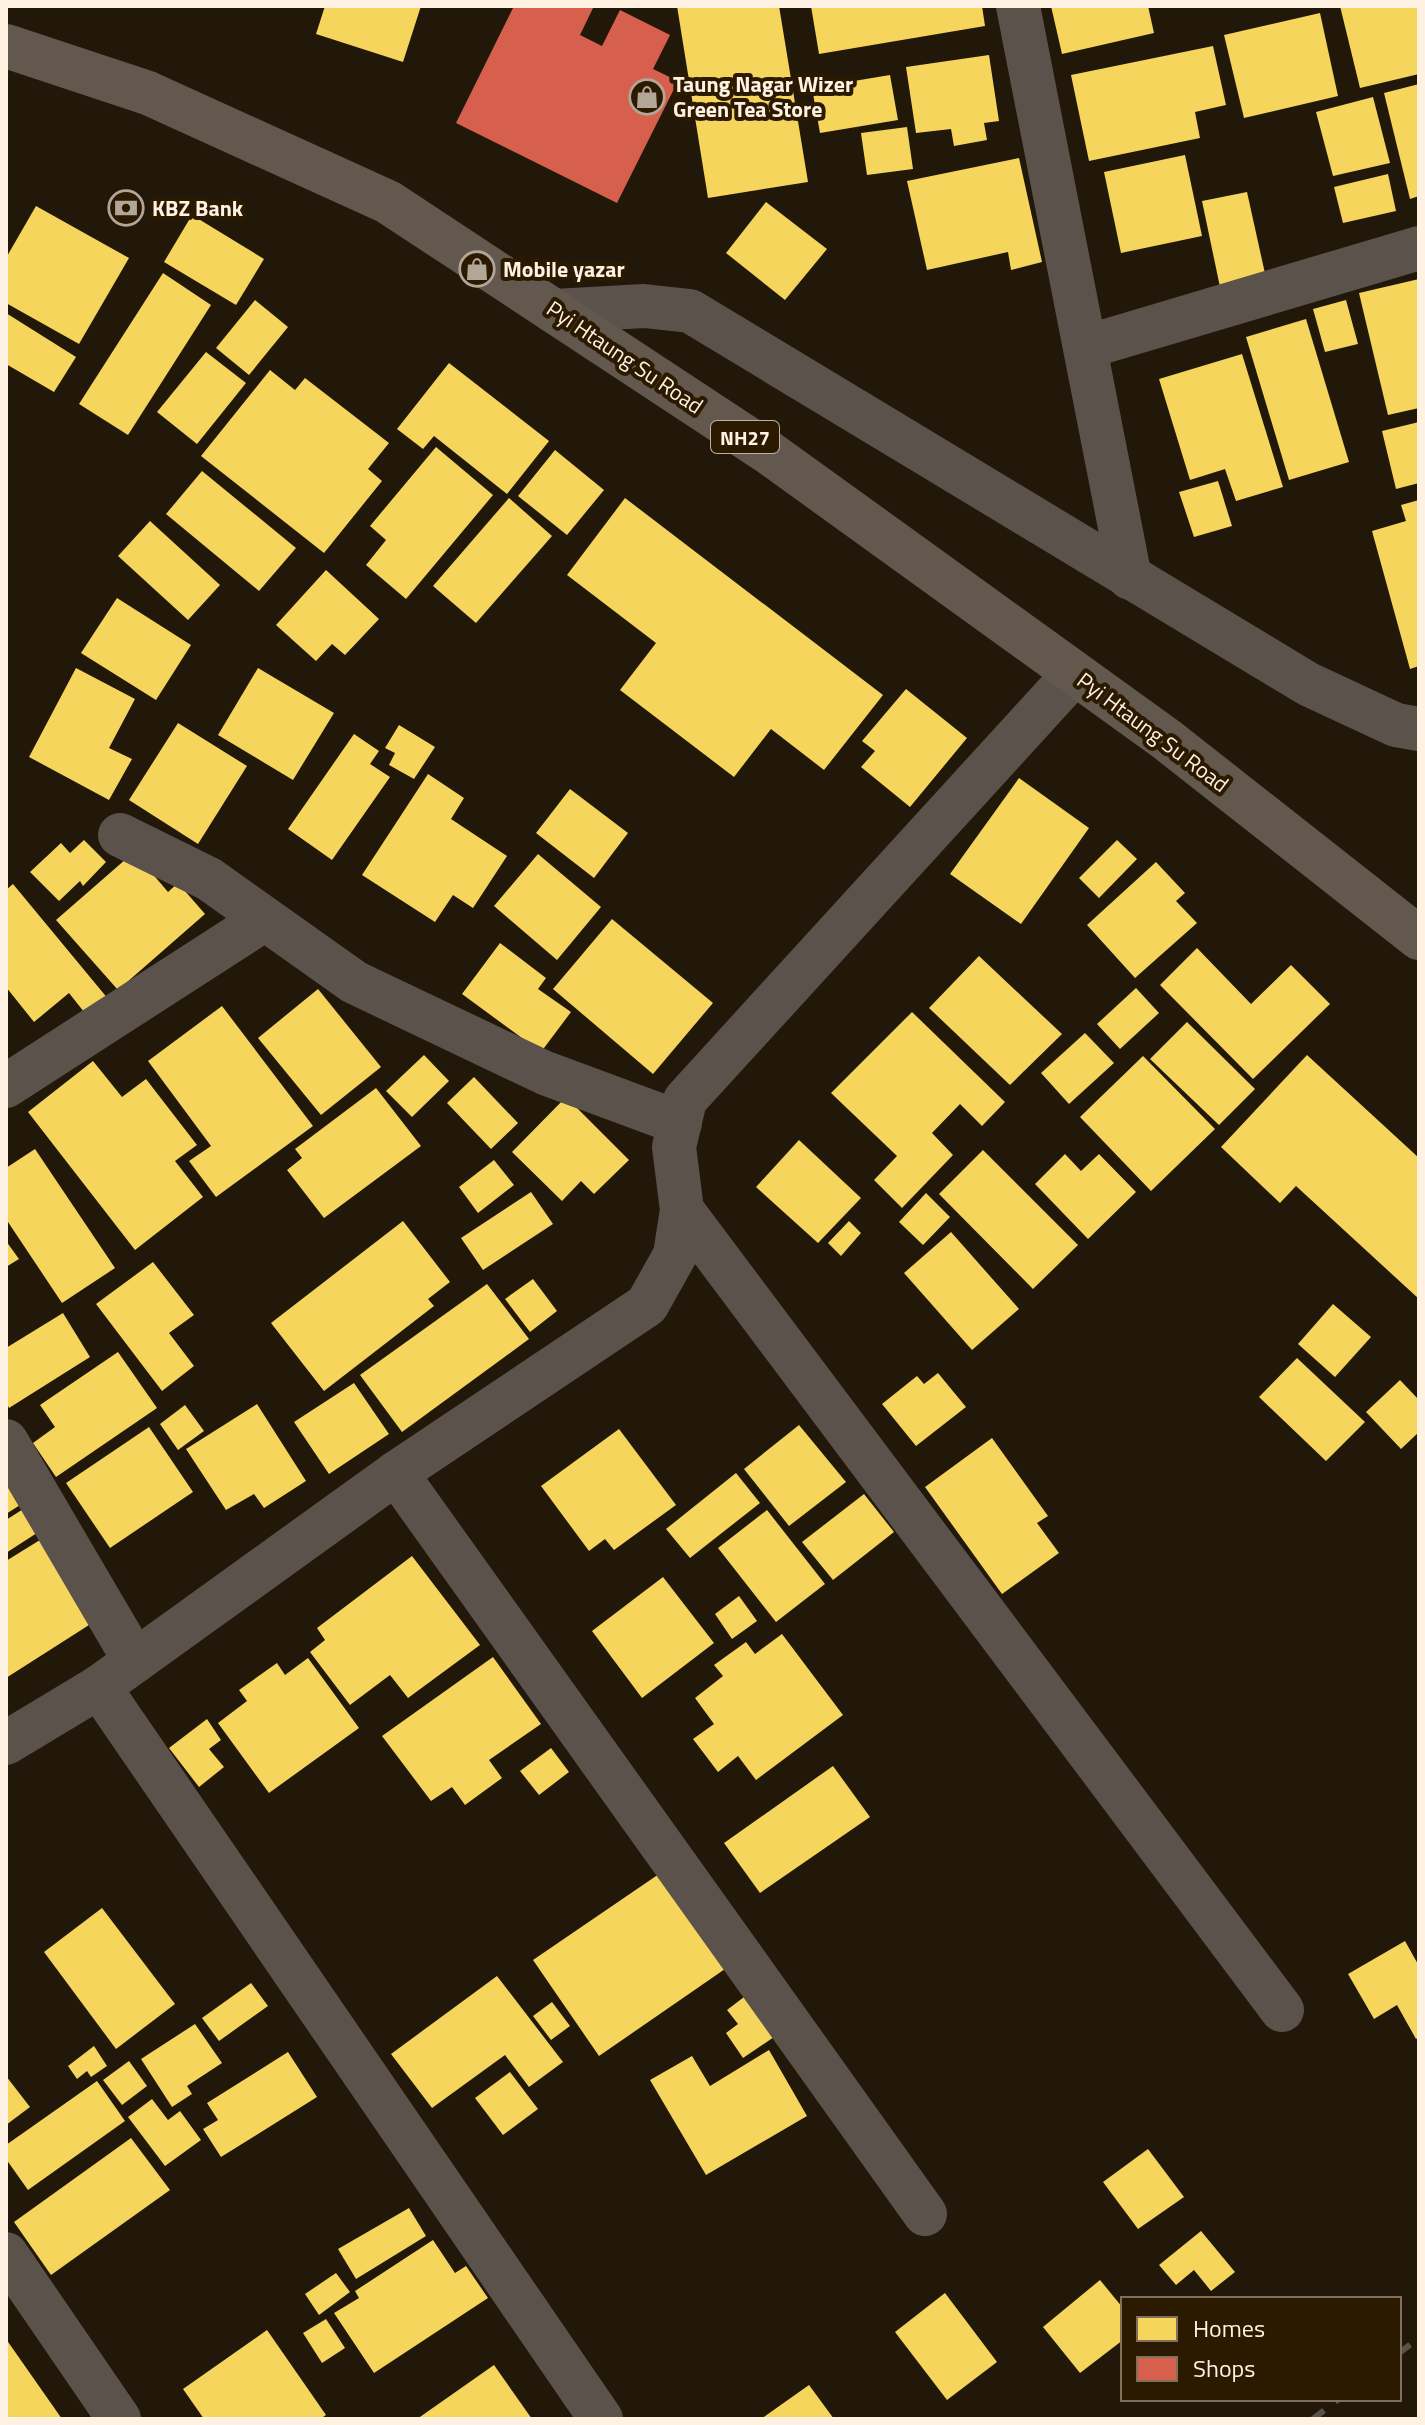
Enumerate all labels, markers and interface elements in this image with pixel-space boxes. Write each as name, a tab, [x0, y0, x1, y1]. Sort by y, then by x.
place label: Taung Nagar Wizer Green Tea Store	[673, 67, 853, 126]
shop icon: Taung Nagar Wizer Green Tea Store	[628, 78, 666, 116]
bank icon: KBZ Bank	[107, 189, 145, 227]
place label: KBZ Bank	[152, 191, 244, 225]
shop icon: Mobile yazar	[458, 250, 496, 288]
place label: Mobile yazar	[503, 252, 625, 286]
street label: Pyi Htaung Su Road	[540, 292, 710, 422]
road number: NH27	[711, 421, 779, 453]
street label: Pyi Htaung Su Road	[1070, 663, 1236, 801]
legend	[1121, 2297, 1401, 2401]
text: Homes	[1193, 2310, 1265, 2346]
text: Shops	[1193, 2350, 1255, 2386]

